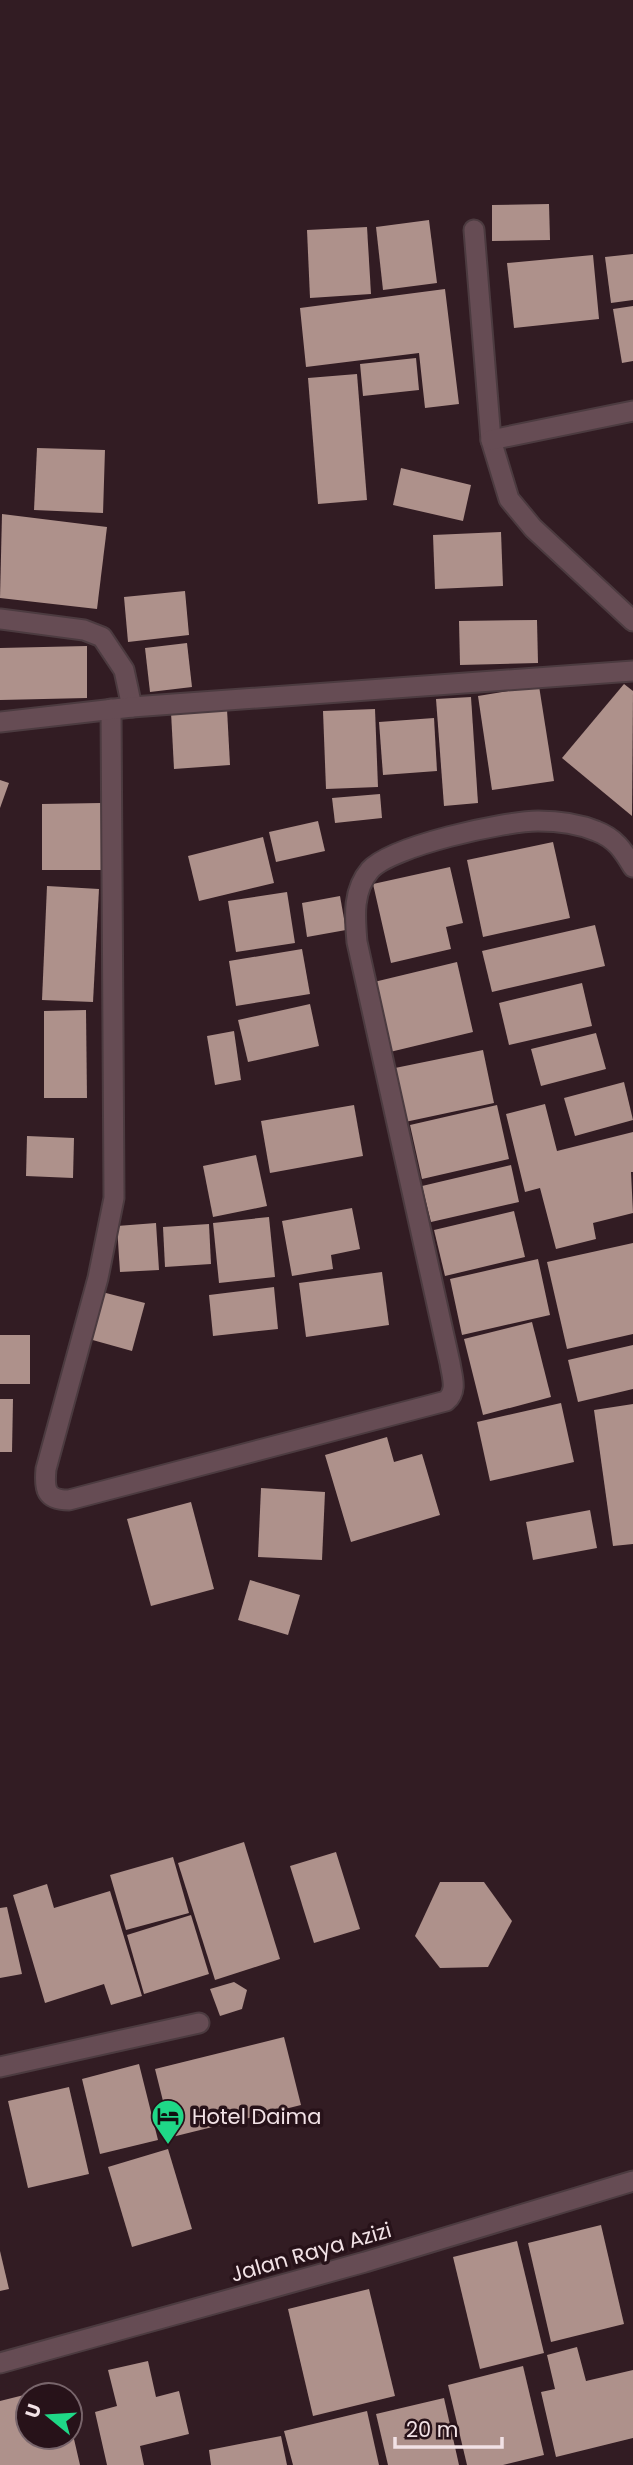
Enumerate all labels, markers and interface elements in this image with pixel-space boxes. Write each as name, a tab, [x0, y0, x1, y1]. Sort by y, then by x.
hotel icon: Hotel Daima	[149, 2097, 187, 2146]
place label: Hotel Daima	[192, 2102, 321, 2131]
street label: Jalan Raya Azizi	[227, 2215, 395, 2289]
north arrow	[14, 2381, 84, 2451]
text: U	[18, 2400, 48, 2421]
scale bar	[395, 2406, 502, 2450]
text: 20 m	[406, 2415, 459, 2444]

